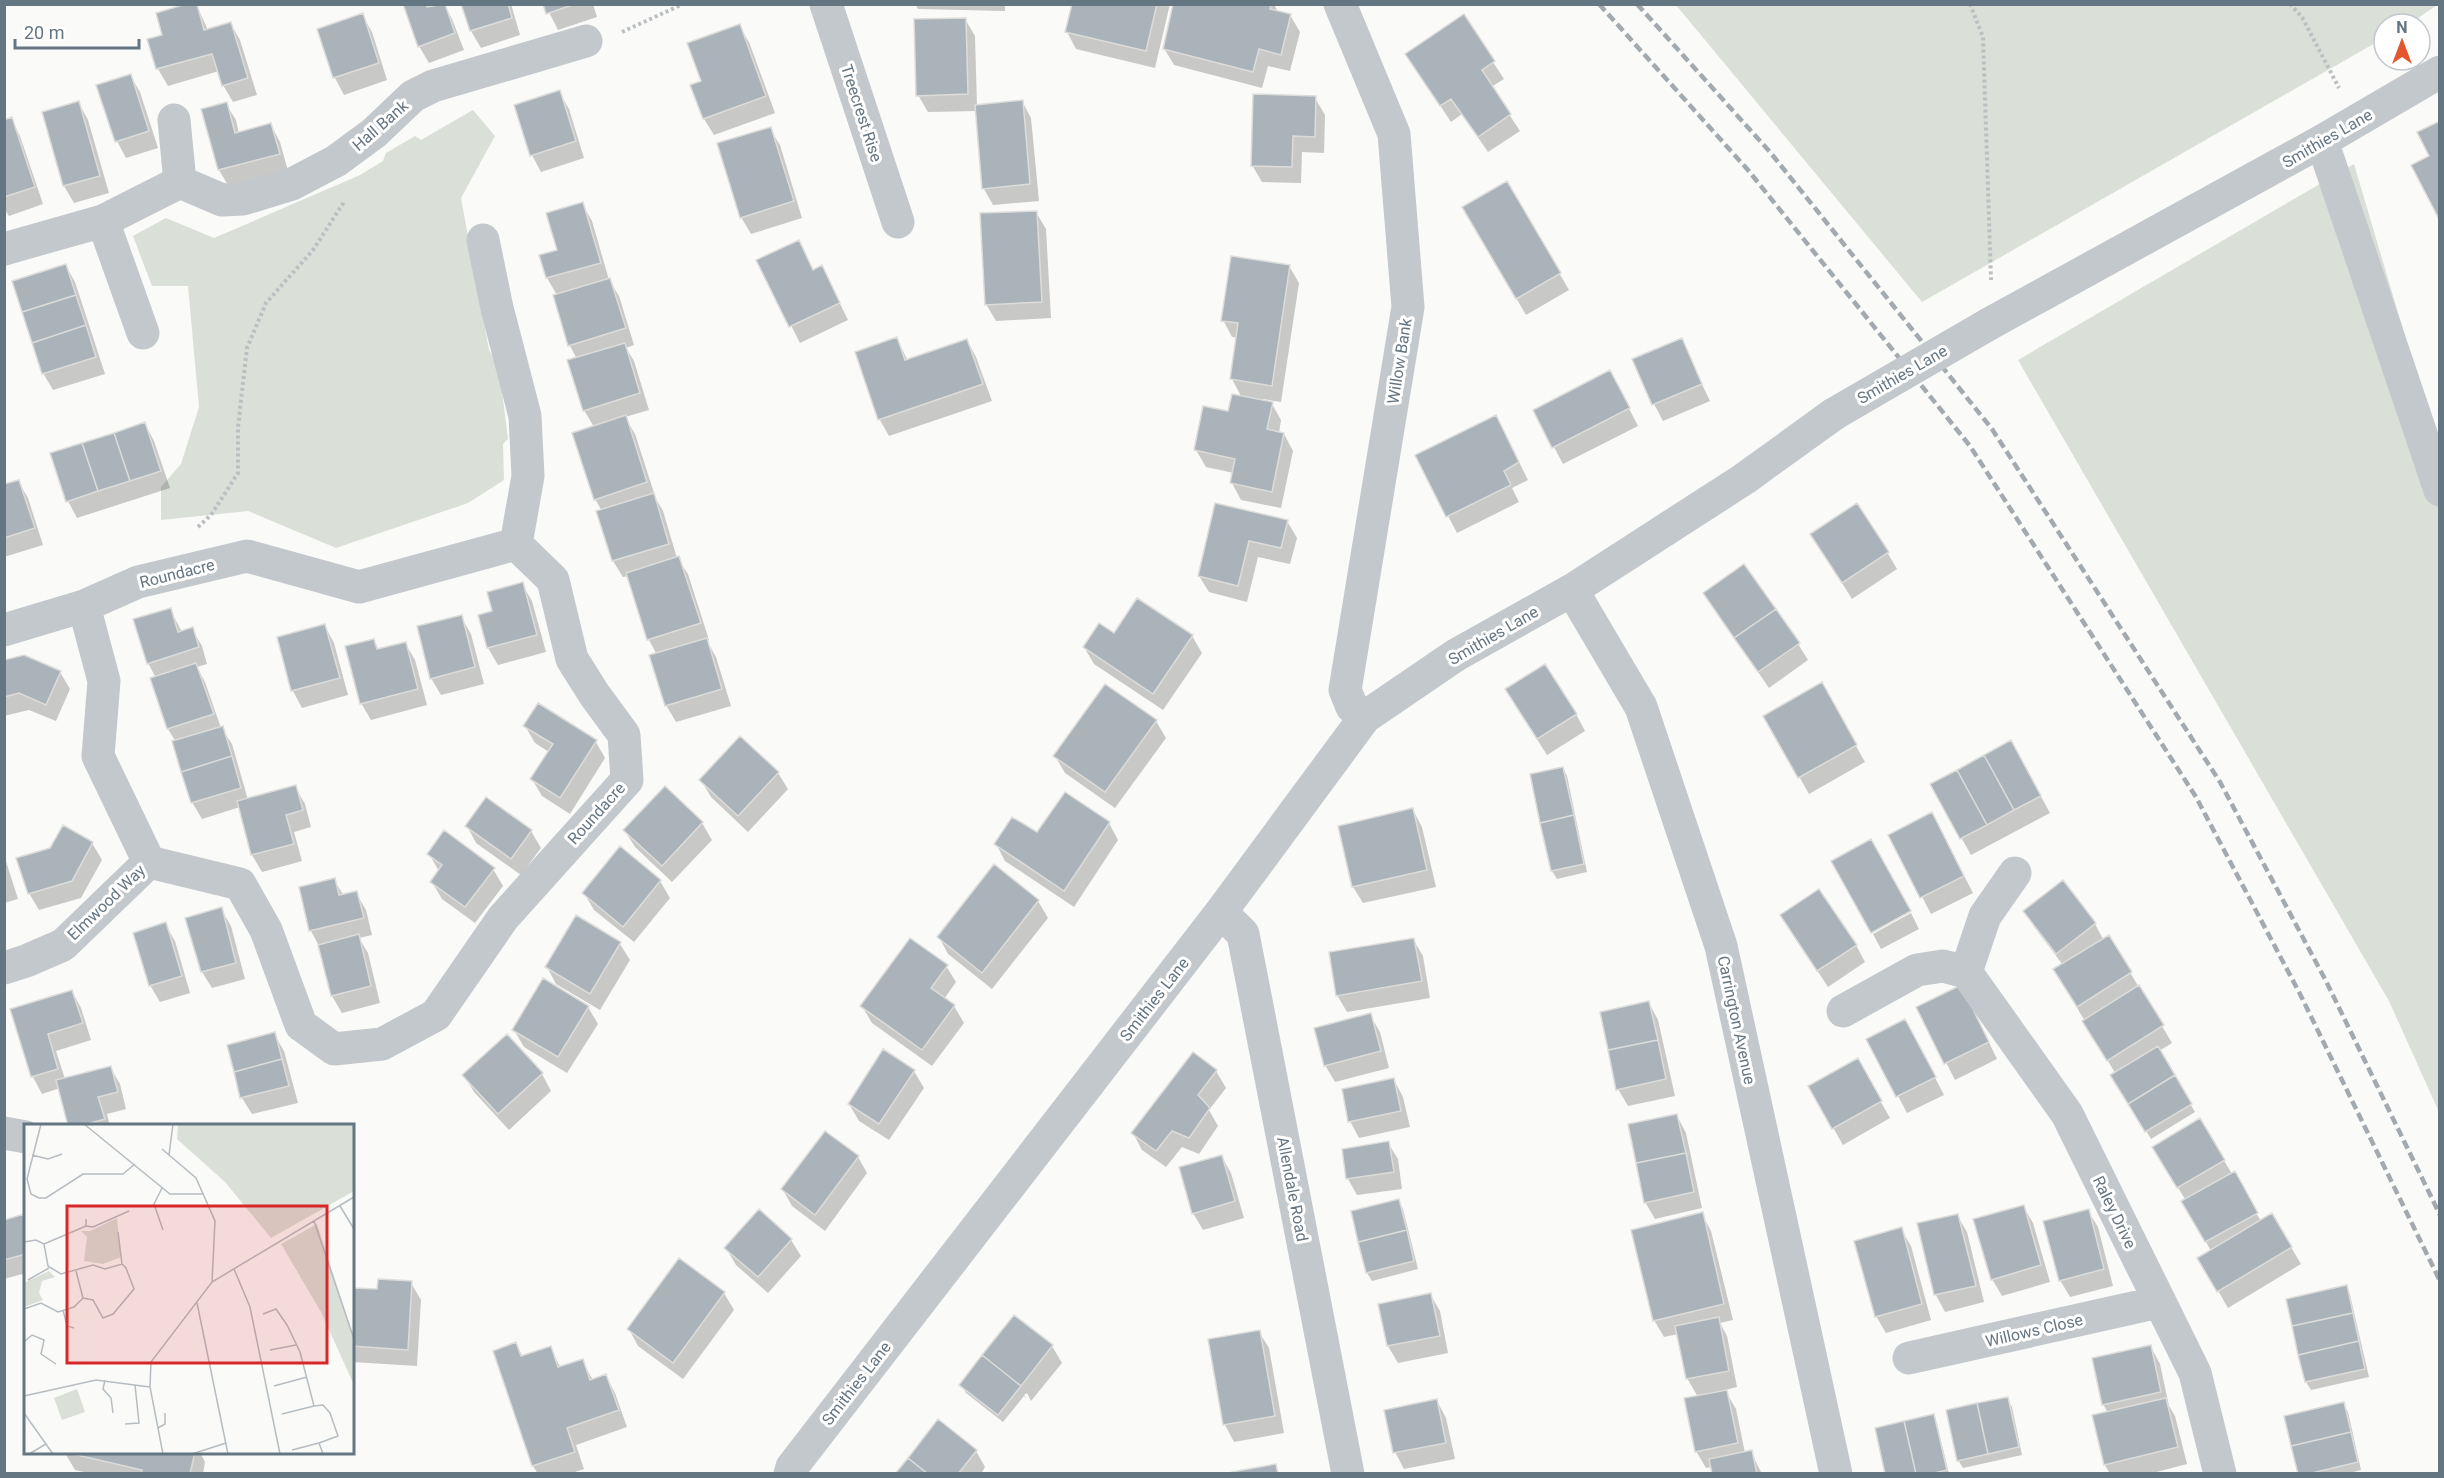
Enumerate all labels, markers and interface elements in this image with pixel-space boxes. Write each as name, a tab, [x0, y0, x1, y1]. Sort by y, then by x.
scale bar	[15, 12, 140, 50]
north arrow	[2372, 12, 2432, 72]
text: N	[2396, 18, 2408, 37]
text: 20 m	[24, 22, 64, 43]
street label: Treecrest Rise	[837, 62, 886, 164]
street label: Hall Bank	[349, 95, 413, 155]
street label: Smithies Lane	[2279, 105, 2376, 172]
street label: Willow Bank	[1383, 316, 1416, 405]
street label: Smithies Lane	[1854, 341, 1951, 408]
street label: Roundacre	[138, 555, 217, 592]
street label: Smithies Lane	[1445, 602, 1542, 669]
street label: Roundacre	[564, 779, 629, 848]
street label: Elmwood Way	[64, 860, 149, 944]
street label: Smithies Lane	[1116, 954, 1193, 1045]
street label: Carrington Avenue	[1714, 954, 1759, 1086]
inset map	[24, 1124, 354, 1454]
street label: Allendale Road	[1273, 1135, 1312, 1243]
street label: Raley Drive	[2089, 1173, 2140, 1252]
street label: Willows Close	[1984, 1310, 2085, 1351]
street label: Smithies Lane	[818, 1338, 895, 1429]

